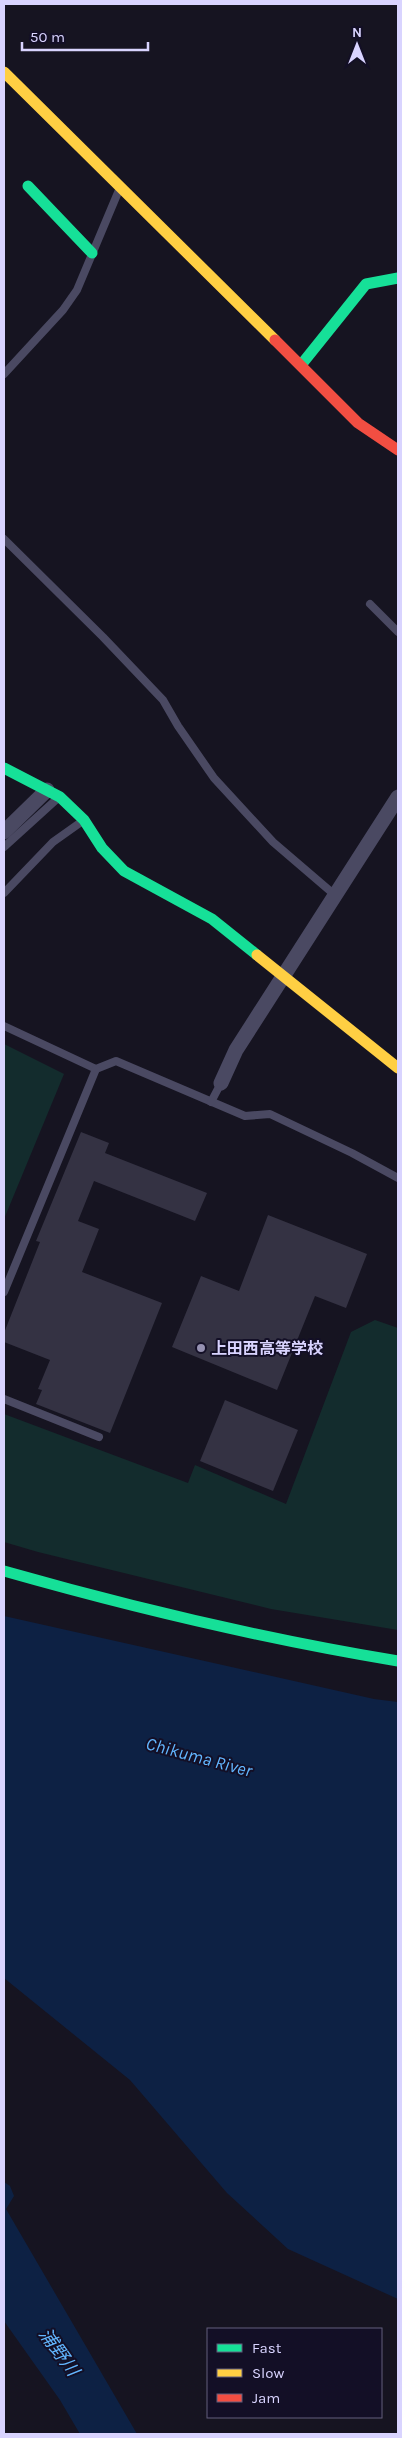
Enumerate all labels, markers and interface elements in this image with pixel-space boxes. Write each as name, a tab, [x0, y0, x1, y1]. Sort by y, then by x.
scale bar	[22, 20, 149, 52]
north arrow	[332, 20, 382, 70]
text: N	[352, 24, 362, 41]
text: 50 m	[30, 28, 65, 46]
place label: 上田西高等学校	[211, 1339, 323, 1358]
marker: 上田西高等学校	[195, 1342, 207, 1354]
water label: Chikuma River	[143, 1732, 255, 1782]
water label: 浦野川	[34, 2324, 85, 2382]
legend	[207, 2328, 382, 2418]
text: Fast	[252, 2339, 282, 2357]
text: Slow	[252, 2364, 284, 2382]
text: Jam	[252, 2389, 280, 2407]

